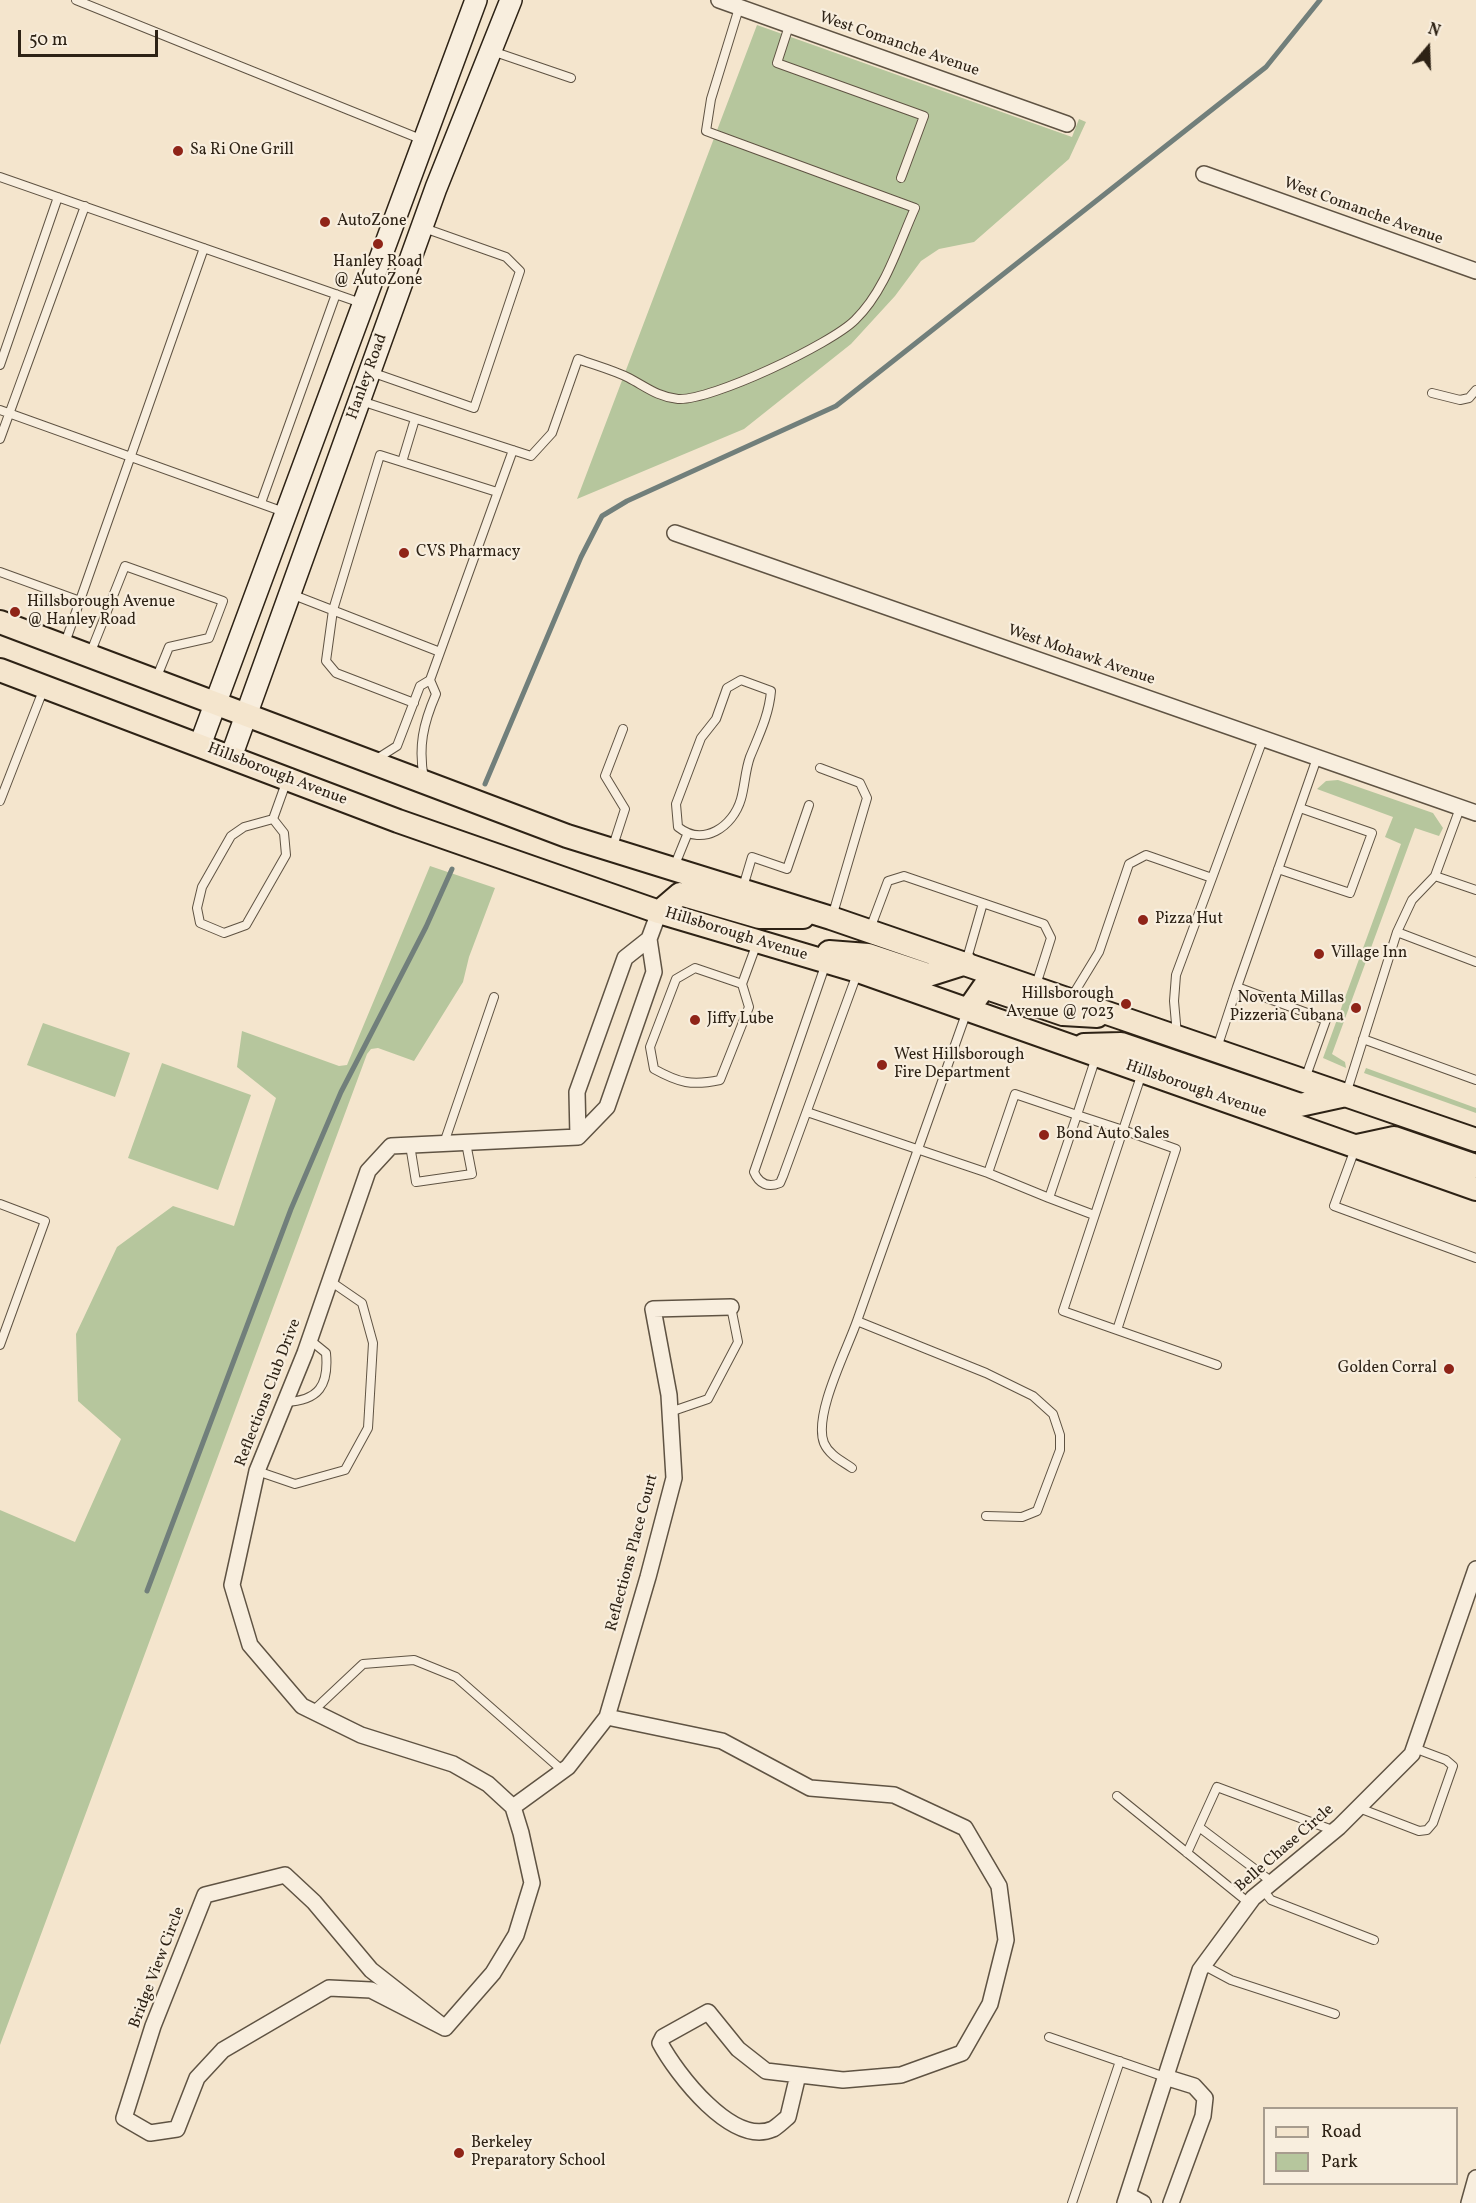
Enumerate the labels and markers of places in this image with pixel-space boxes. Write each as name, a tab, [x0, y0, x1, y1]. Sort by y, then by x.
place label: Sa Ri One Grill	[190, 141, 294, 161]
marker: Sa Ri One Grill	[171, 144, 185, 158]
place label: AutoZone	[337, 212, 407, 232]
marker: AutoZone	[318, 215, 332, 229]
marker: Hanley Road @ AutoZone	[371, 237, 385, 251]
place label: Hanley Road @ AutoZone	[333, 253, 423, 291]
place label: CVS Pharmacy	[416, 543, 520, 563]
marker: CVS Pharmacy	[397, 546, 411, 560]
place label: Hillsborough Avenue @ Hanley Road	[27, 593, 175, 631]
marker: Hillsborough Avenue @ Hanley Road	[8, 605, 22, 619]
place label: Pizza Hut	[1155, 910, 1223, 930]
marker: Pizza Hut	[1136, 913, 1150, 927]
place label: Village Inn	[1331, 944, 1407, 964]
marker: Village Inn	[1312, 947, 1326, 961]
place label: Hillsborough Avenue @ 7023	[1006, 985, 1114, 1023]
place label: Noventa Millas Pizzeria Cubana	[1230, 989, 1344, 1027]
marker: Hillsborough Avenue @ 7023	[1119, 997, 1133, 1011]
marker: Noventa Millas Pizzeria Cubana	[1349, 1001, 1363, 1015]
place label: Jiffy Lube	[707, 1010, 774, 1030]
marker: Jiffy Lube	[688, 1013, 702, 1027]
place label: West Hillsborough Fire Department	[894, 1046, 1025, 1084]
marker: West Hillsborough Fire Department	[875, 1058, 889, 1072]
place label: Bond Auto Sales	[1056, 1125, 1169, 1145]
marker: Bond Auto Sales	[1037, 1128, 1051, 1142]
place label: Golden Corral	[1338, 1359, 1437, 1379]
marker: Golden Corral	[1442, 1362, 1456, 1376]
place label: Berkeley Preparatory School	[471, 2134, 605, 2172]
marker: Berkeley Preparatory School	[452, 2146, 466, 2160]

